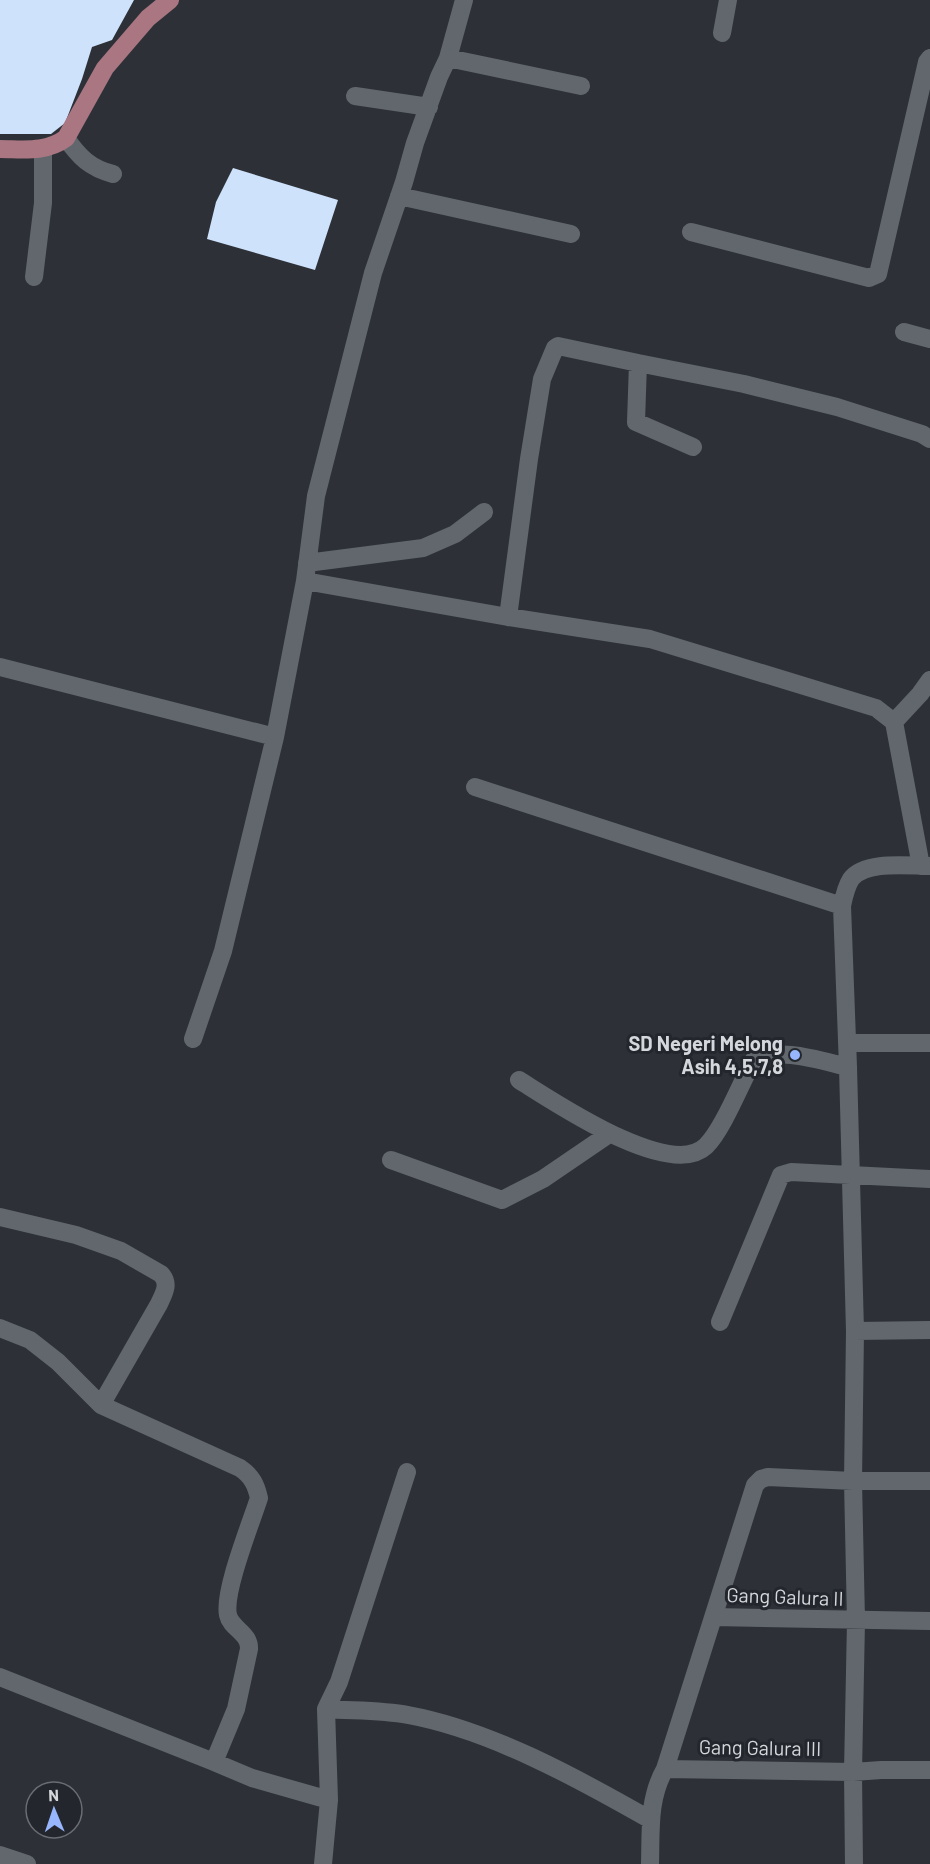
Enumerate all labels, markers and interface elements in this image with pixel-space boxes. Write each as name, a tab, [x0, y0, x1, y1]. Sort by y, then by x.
place label: SD Negeri Melong Asih 4,5,7,8	[628, 1031, 783, 1078]
marker: SD Negeri Melong Asih 4,5,7,8	[788, 1048, 802, 1062]
street label: Gang Galura II	[726, 1582, 844, 1610]
street label: Gang Galura III	[699, 1734, 821, 1760]
north arrow	[24, 1780, 84, 1840]
text: N	[48, 1785, 59, 1804]

